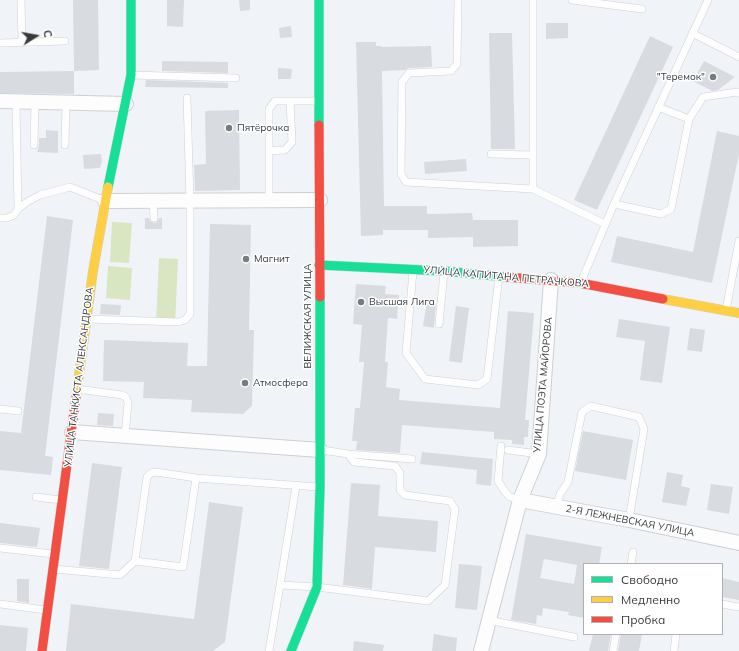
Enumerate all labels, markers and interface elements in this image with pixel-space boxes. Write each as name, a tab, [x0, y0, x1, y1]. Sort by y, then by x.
north arrow	[16, 16, 56, 56]
text: С	[40, 29, 55, 39]
place label: "Теремок"	[657, 71, 705, 83]
marker: "Теремок"	[708, 72, 718, 82]
place label: Пятёрочка	[237, 122, 289, 134]
marker: Пятёрочка	[224, 123, 234, 133]
place label: Магнит	[254, 253, 290, 265]
marker: Магнит	[241, 254, 251, 264]
street label: ВЕЛИЖСКАЯ УЛИЦА	[302, 264, 314, 368]
street label: УЛИЦА КАПИТАНА ПЕТРАЧКОВА	[423, 264, 589, 290]
street label: УЛИЦА ТАНКИСТА АЛЕКСАНДРОВА	[62, 286, 96, 468]
place label: Высшая Лига	[369, 296, 435, 308]
marker: Высшая Лига	[356, 297, 366, 307]
street label: УЛИЦА ПОЭТА МАЙОРОВА	[531, 317, 555, 453]
place label: Атмосфера	[253, 377, 308, 389]
marker: Атмосфера	[240, 378, 250, 388]
street label: 2-Я ЛЕЖНЕВСКАЯ УЛИЦА	[565, 503, 695, 539]
legend	[583, 563, 723, 635]
text: Свободно	[621, 572, 678, 587]
text: Медленно	[621, 592, 680, 607]
text: Пробка	[621, 612, 665, 627]

